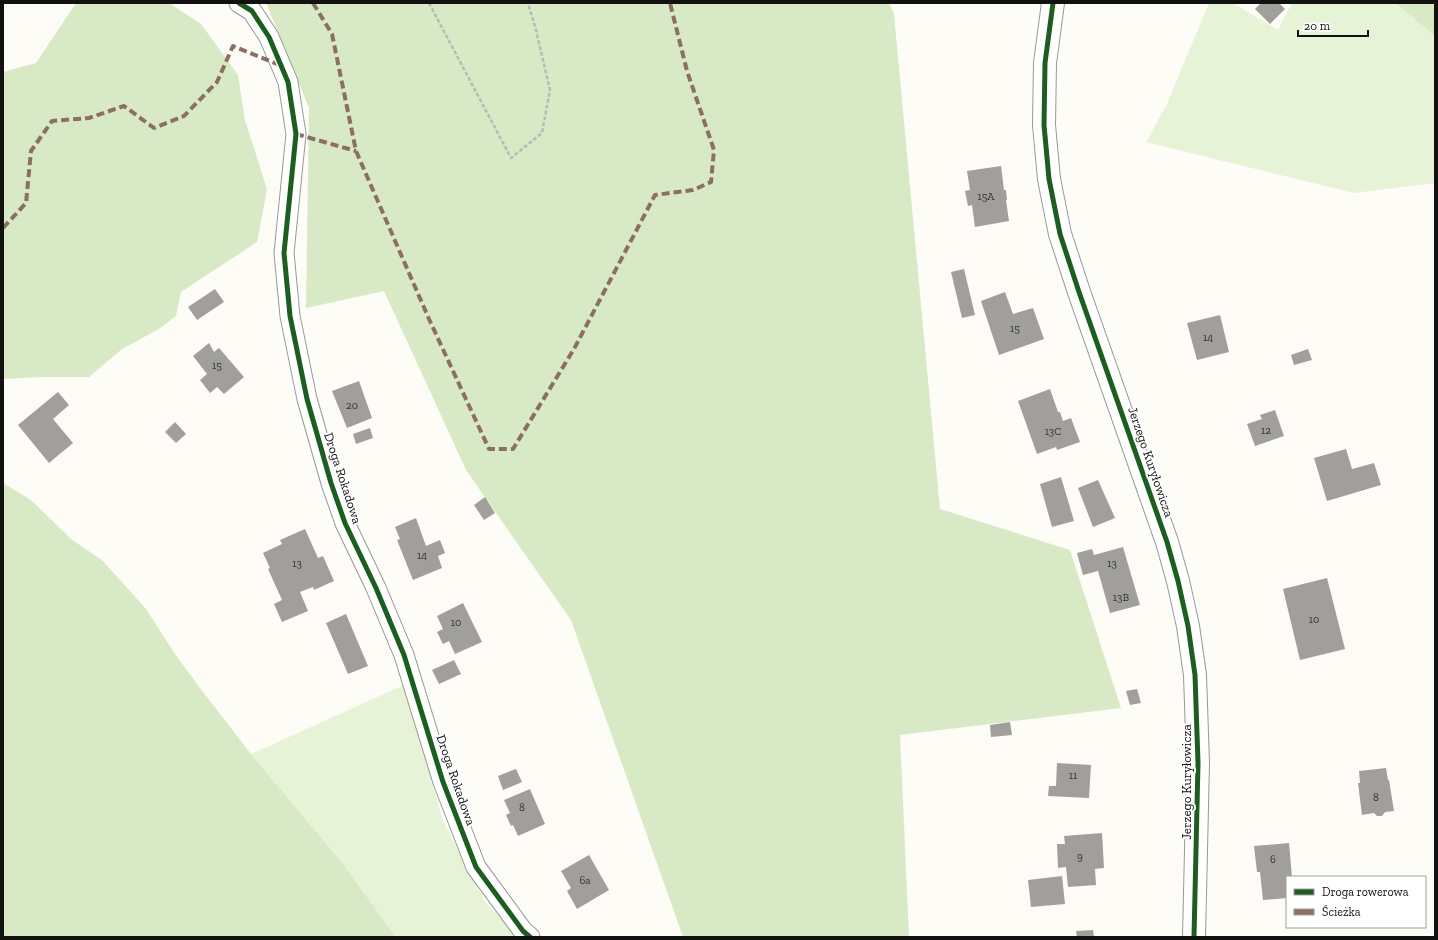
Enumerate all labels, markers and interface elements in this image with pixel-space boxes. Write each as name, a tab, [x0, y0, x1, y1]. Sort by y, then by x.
scale bar	[1298, 12, 1368, 38]
text: 20 m	[1304, 19, 1331, 33]
house number: 15A	[978, 190, 995, 203]
house number: 15	[1010, 322, 1020, 335]
house number: 14	[1203, 331, 1213, 344]
house number: 15	[212, 359, 222, 372]
house number: 20	[346, 399, 358, 412]
street label: Jerzego Kuryłowicza	[1125, 405, 1177, 520]
house number: 12	[1261, 424, 1271, 437]
house number: 13C	[1045, 425, 1061, 438]
street label: Droga Rokadowa	[321, 430, 365, 526]
house number: 14	[417, 549, 427, 562]
house number: 13	[292, 557, 302, 570]
house number: 13	[1107, 557, 1117, 570]
house number: 13B	[1113, 591, 1129, 604]
house number: 10	[1309, 613, 1319, 626]
house number: 10	[451, 616, 461, 629]
street label: Jerzego Kuryłowicza	[1179, 724, 1194, 840]
street label: Droga Rokadowa	[433, 733, 479, 828]
house number: 11	[1069, 769, 1078, 782]
house number: 8	[1373, 791, 1379, 804]
house number: 8	[519, 801, 525, 814]
house number: 9	[1077, 850, 1083, 863]
house number: 6	[1270, 853, 1276, 866]
house number: 6a	[579, 874, 591, 887]
legend	[1286, 876, 1426, 928]
text: Droga rowerowa	[1322, 885, 1409, 899]
text: Ścieżka	[1322, 904, 1361, 919]

